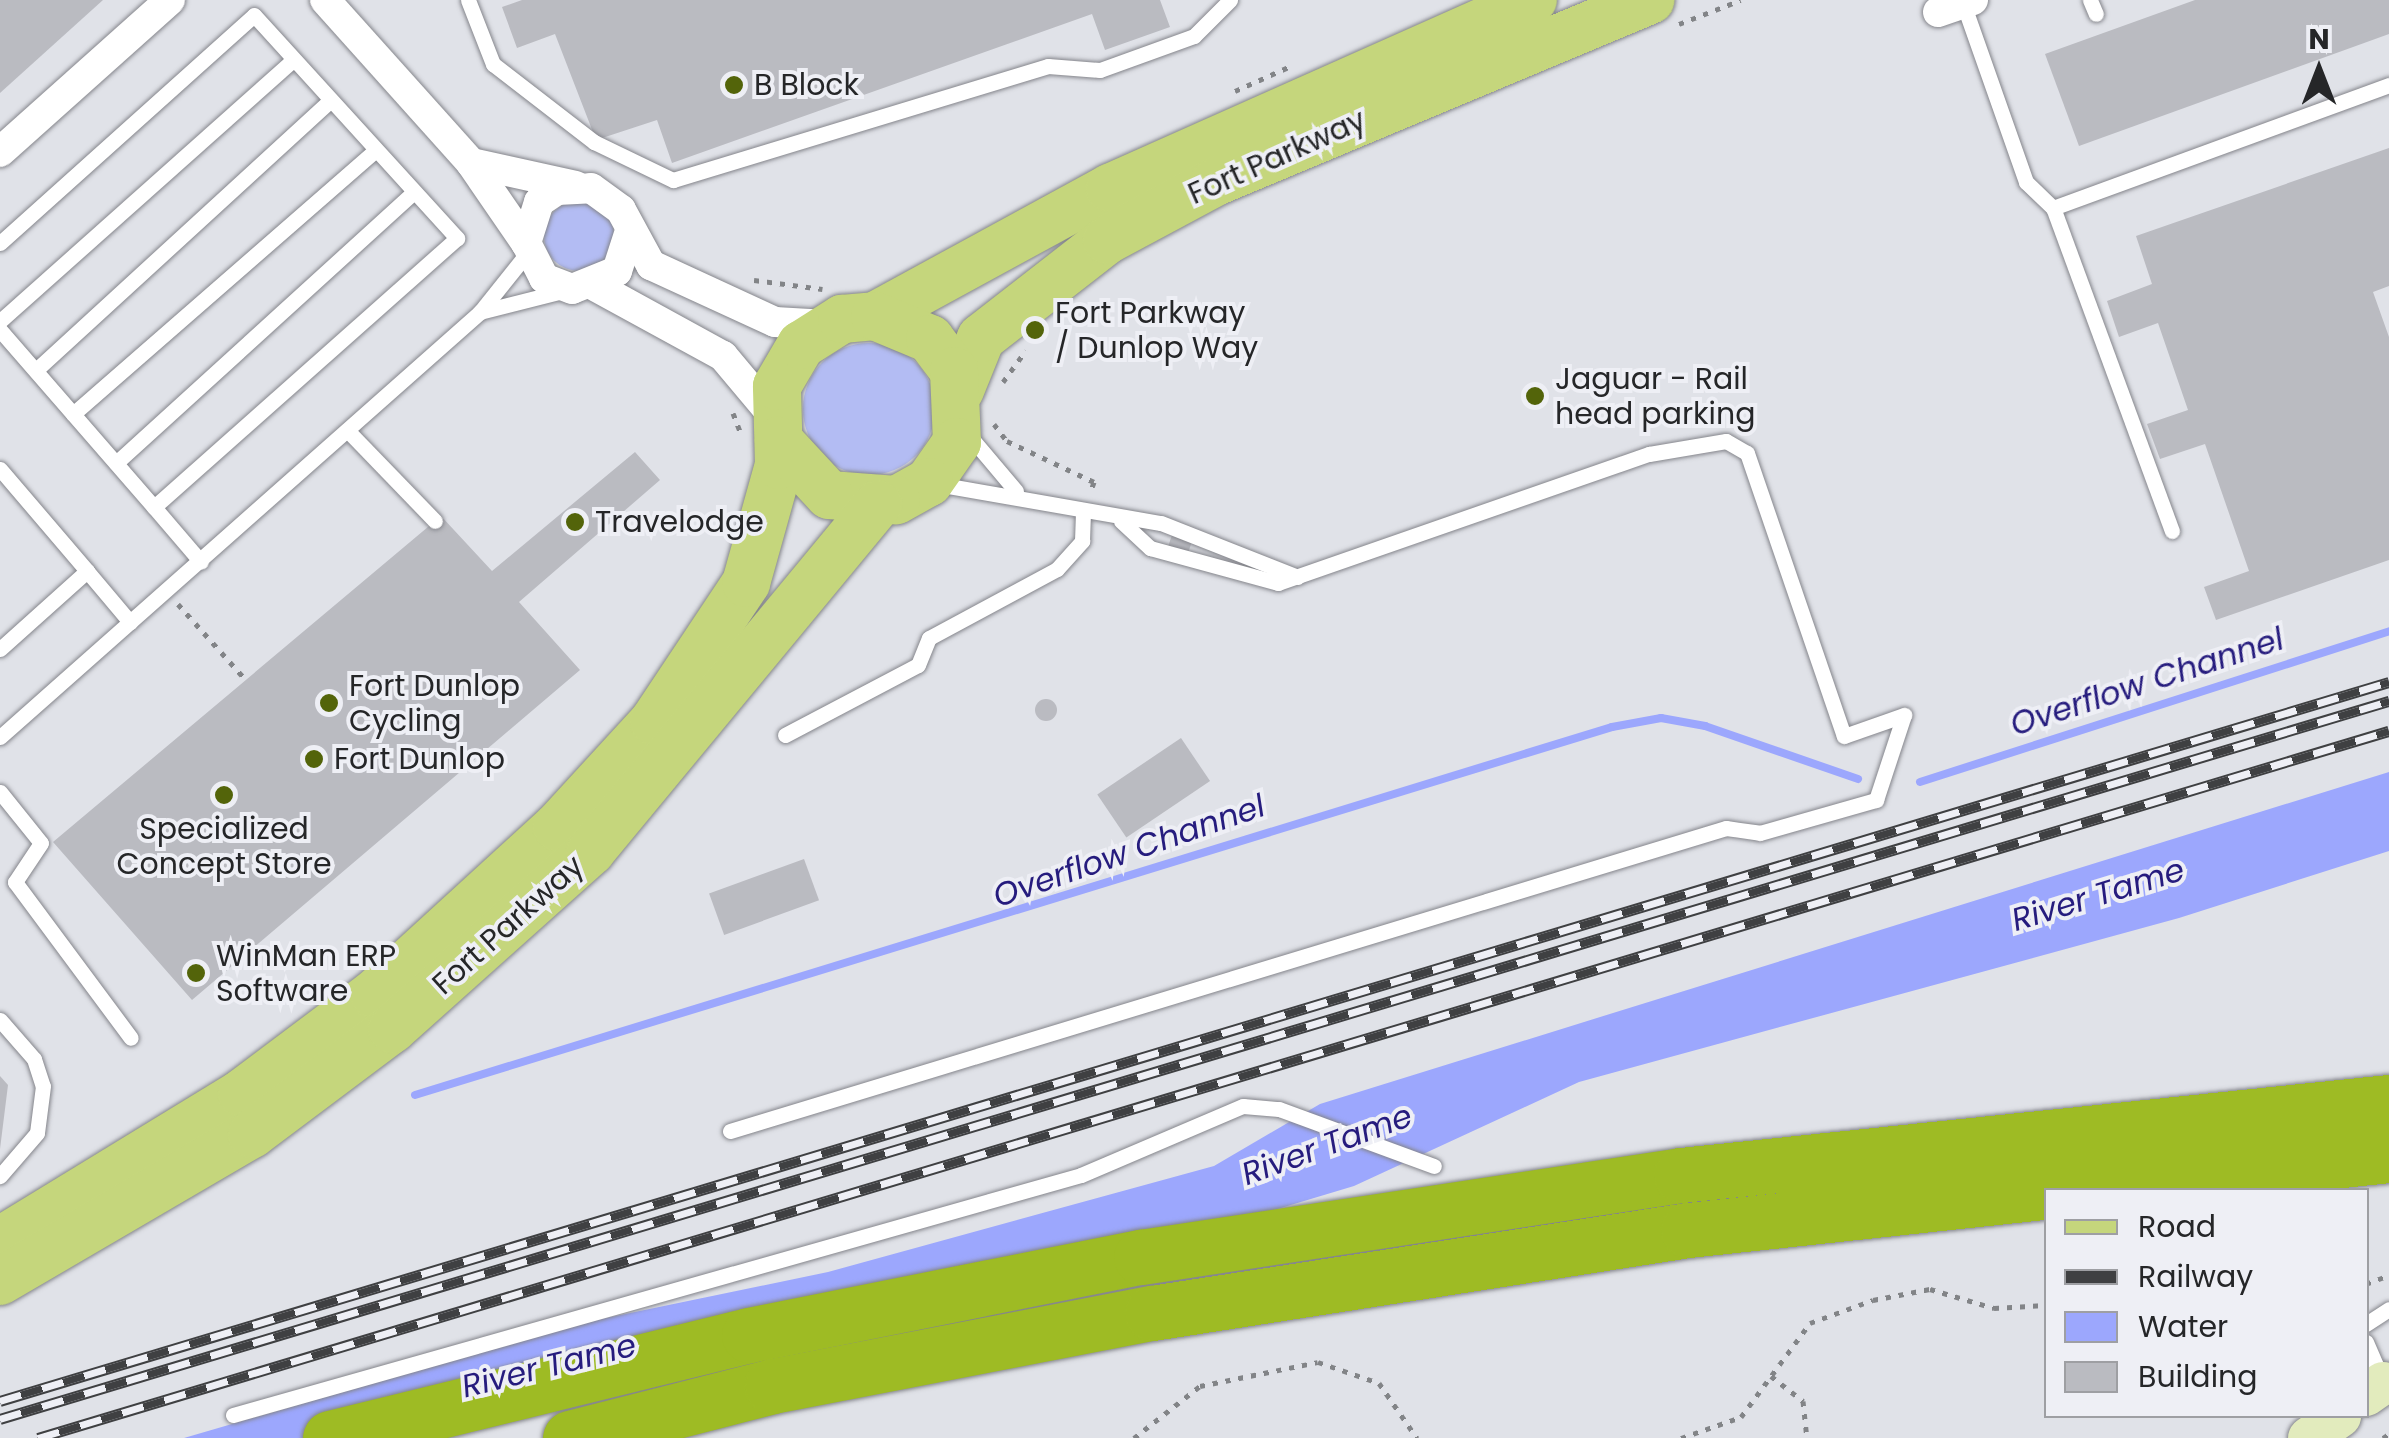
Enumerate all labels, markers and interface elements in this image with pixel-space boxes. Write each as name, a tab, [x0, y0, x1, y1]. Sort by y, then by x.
north arrow	[2269, 20, 2369, 120]
text: N	[2308, 20, 2330, 59]
place label: B Block	[754, 67, 859, 103]
marker: B Block	[723, 74, 745, 96]
street label: Fort Parkway	[1183, 102, 1371, 212]
place label: Fort Parkway / Dunlop Way	[1055, 295, 1258, 366]
marker: Fort Parkway / Dunlop Way	[1024, 319, 1046, 341]
place label: Jaguar - Rail head parking	[1555, 361, 1755, 432]
marker: Jaguar - Rail head parking	[1524, 385, 1546, 407]
place label: Travelodge	[595, 504, 764, 540]
marker: Travelodge	[564, 511, 586, 533]
water label: Overflow Channel	[2006, 620, 2288, 744]
place label: Fort Dunlop Cycling	[349, 668, 520, 738]
marker: Fort Dunlop Cycling	[318, 692, 340, 714]
place label: Fort Dunlop	[334, 741, 505, 777]
marker: Fort Dunlop	[303, 748, 325, 770]
marker: Specialized Concept Store	[213, 784, 235, 806]
water label: Overflow Channel	[988, 786, 1270, 916]
place label: Specialized Concept Store	[116, 811, 332, 882]
street label: Fort Parkway	[425, 848, 591, 1002]
water label: River Tame	[2007, 851, 2189, 939]
place label: WinMan ERP Software	[216, 938, 396, 1008]
marker: WinMan ERP Software	[185, 962, 207, 984]
water label: River Tame	[1237, 1096, 1417, 1194]
legend	[2044, 1188, 2369, 1418]
text: Road	[2138, 1205, 2216, 1248]
text: Railway	[2138, 1255, 2253, 1298]
text: Water	[2138, 1305, 2228, 1348]
water label: River Tame	[458, 1326, 640, 1406]
text: Building	[2138, 1355, 2258, 1398]

